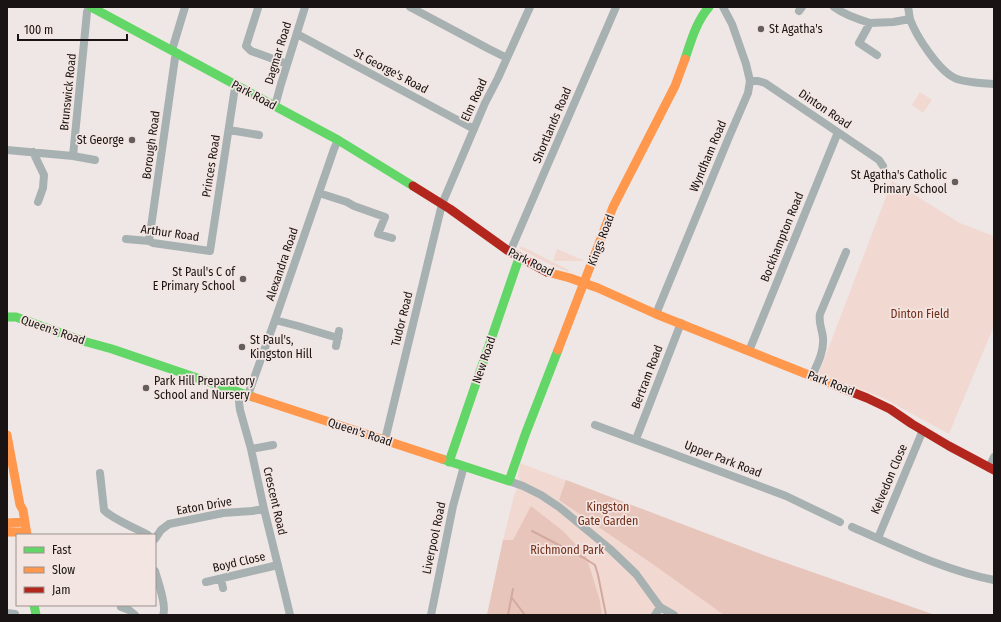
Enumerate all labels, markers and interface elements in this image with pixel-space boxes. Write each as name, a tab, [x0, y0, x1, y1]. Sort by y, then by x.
scale bar	[18, 16, 127, 42]
street label: Dagmar Road	[262, 20, 294, 86]
place label: St Agatha's	[769, 22, 823, 36]
text: 100 m	[24, 23, 53, 37]
marker: St Agatha's	[756, 24, 766, 34]
street label: St George's Road	[351, 46, 431, 96]
street label: Brunswick Road	[57, 53, 79, 131]
street label: Elm Road	[458, 76, 490, 124]
street label: Park Road	[229, 77, 279, 113]
street label: Shortlands Road	[530, 85, 574, 165]
street label: Dinton Road	[796, 86, 854, 132]
street label: Borough Road	[139, 110, 163, 180]
street label: Wyndham Road	[687, 118, 729, 194]
place label: St George	[77, 133, 124, 147]
street label: Princes Road	[199, 134, 223, 198]
marker: St George	[127, 135, 137, 145]
place label: St Agatha's Catholic Primary School	[851, 168, 947, 196]
marker: St Agatha's Catholic Primary School	[950, 177, 960, 187]
street label: Bockhampton Road	[758, 190, 806, 284]
street label: Kings Road	[585, 212, 617, 268]
street label: Arthur Road	[140, 222, 200, 244]
street label: Alexandra Road	[263, 226, 301, 302]
street label: Park Road	[506, 245, 556, 279]
place label: St Paul's C of E Primary School	[153, 265, 236, 293]
marker: St Paul's C of E Primary School	[238, 274, 248, 284]
street label: Tudor Road	[388, 290, 416, 348]
park label: Dinton Field	[891, 307, 949, 321]
street label: Queen's Road	[19, 312, 87, 348]
place label: St Paul's, Kingston Hill	[250, 333, 312, 361]
street label: New Road	[469, 335, 499, 385]
marker: St Paul's, Kingston Hill	[237, 342, 247, 352]
street label: Bertram Road	[628, 343, 666, 411]
street label: Park Road	[806, 368, 856, 398]
place label: Park Hill Preparatory School and Nursery	[154, 374, 255, 402]
marker: Park Hill Preparatory School and Nursery	[141, 383, 151, 393]
street label: Queen's Road	[326, 415, 394, 449]
street label: Upper Park Road	[682, 438, 764, 480]
street label: Kelvedon Close	[868, 442, 910, 516]
street label: Crescent Road	[260, 466, 290, 536]
street label: Eaton Drive	[175, 494, 233, 518]
park label: Kingston Gate Garden	[578, 500, 638, 528]
street label: Liverpool Road	[419, 501, 449, 575]
legend	[16, 534, 156, 606]
text: Fast	[52, 543, 71, 557]
park label: Richmond Park	[530, 543, 604, 557]
street label: Boyd Close	[211, 549, 267, 575]
text: Slow	[52, 563, 75, 577]
text: Jam	[52, 583, 70, 597]

